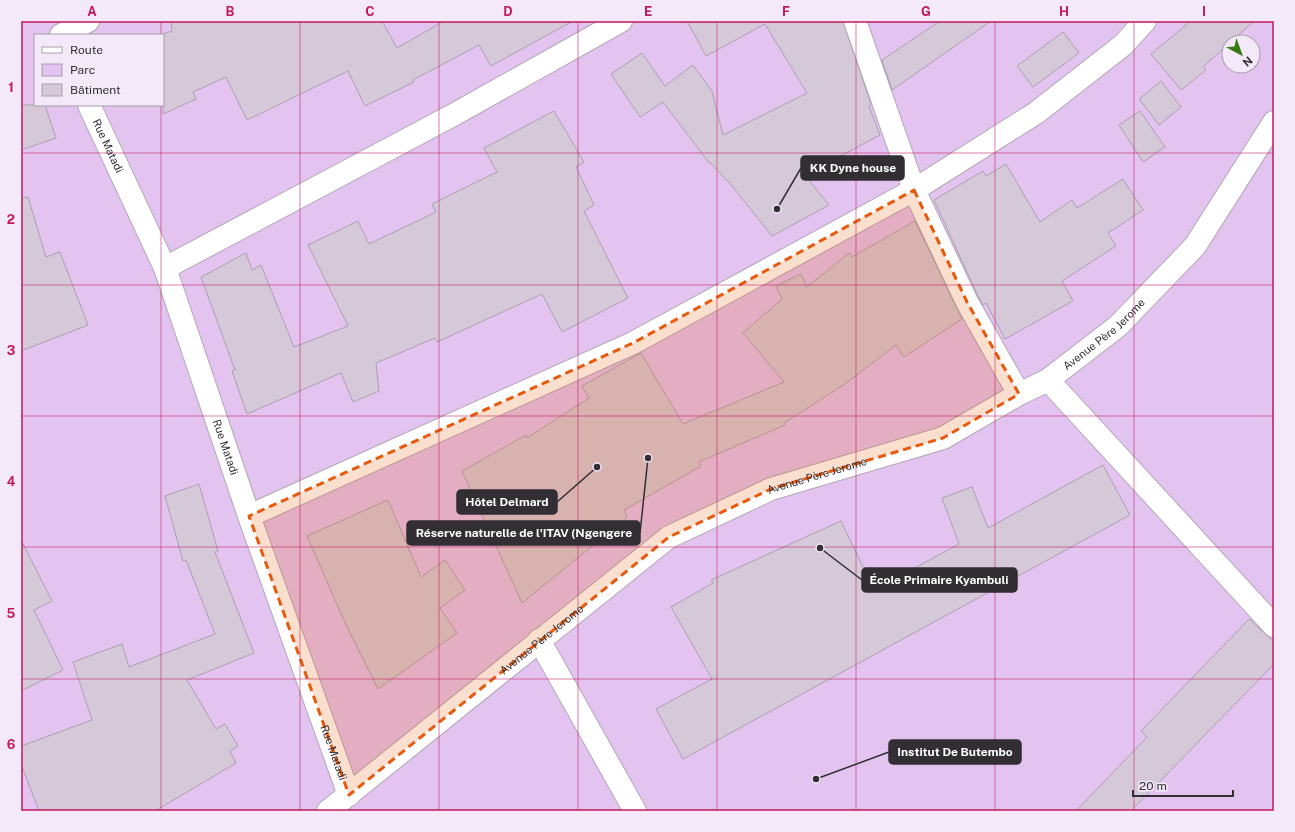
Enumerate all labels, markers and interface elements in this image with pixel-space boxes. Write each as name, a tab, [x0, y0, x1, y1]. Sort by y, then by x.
text: A	[87, 4, 97, 19]
text: B	[226, 4, 235, 19]
text: C	[365, 4, 375, 19]
text: D	[503, 4, 513, 19]
text: E	[644, 4, 652, 19]
text: F	[782, 4, 790, 19]
text: G	[921, 4, 931, 19]
text: H	[1059, 4, 1069, 19]
text: I	[1202, 4, 1206, 19]
legend	[34, 34, 164, 106]
north arrow	[1221, 34, 1261, 74]
text: Route	[70, 43, 103, 57]
text: N	[1240, 54, 1255, 69]
text: Parc	[70, 63, 95, 77]
text: 1	[8, 80, 14, 95]
text: Bâtiment	[70, 83, 121, 97]
street label: Rue Matadi	[90, 117, 126, 175]
callout: KK Dyne house	[801, 156, 904, 180]
text: KK Dyne house	[810, 161, 896, 175]
text: 2	[7, 212, 15, 227]
street label: Avenue Père Jerome	[1061, 296, 1147, 372]
text: 3	[7, 343, 16, 358]
street label: Rue Matadi	[211, 418, 241, 477]
street label: Avenue Père Jerome	[765, 455, 868, 496]
text: 4	[7, 474, 16, 489]
callout: Hôtel Delmard	[457, 490, 557, 514]
text: Hôtel Delmard	[465, 495, 549, 509]
callout: Réserve naturelle de l'ITAV (Ngengere	[407, 521, 640, 545]
text: Réserve naturelle de l'ITAV (Ngengere	[416, 526, 632, 540]
callout: École Primaire Kyambuli	[862, 568, 1017, 592]
text: École Primaire Kyambuli	[869, 573, 1009, 587]
street label: Avenue Père Jerome	[498, 602, 586, 676]
text: 5	[7, 606, 16, 621]
street label: Rue Matadi	[318, 723, 349, 782]
text: 6	[7, 737, 16, 752]
callout: Institut De Butembo	[889, 740, 1021, 764]
text: Institut De Butembo	[897, 745, 1013, 759]
scale bar	[1133, 772, 1233, 798]
text: 20 m	[1139, 779, 1167, 793]

